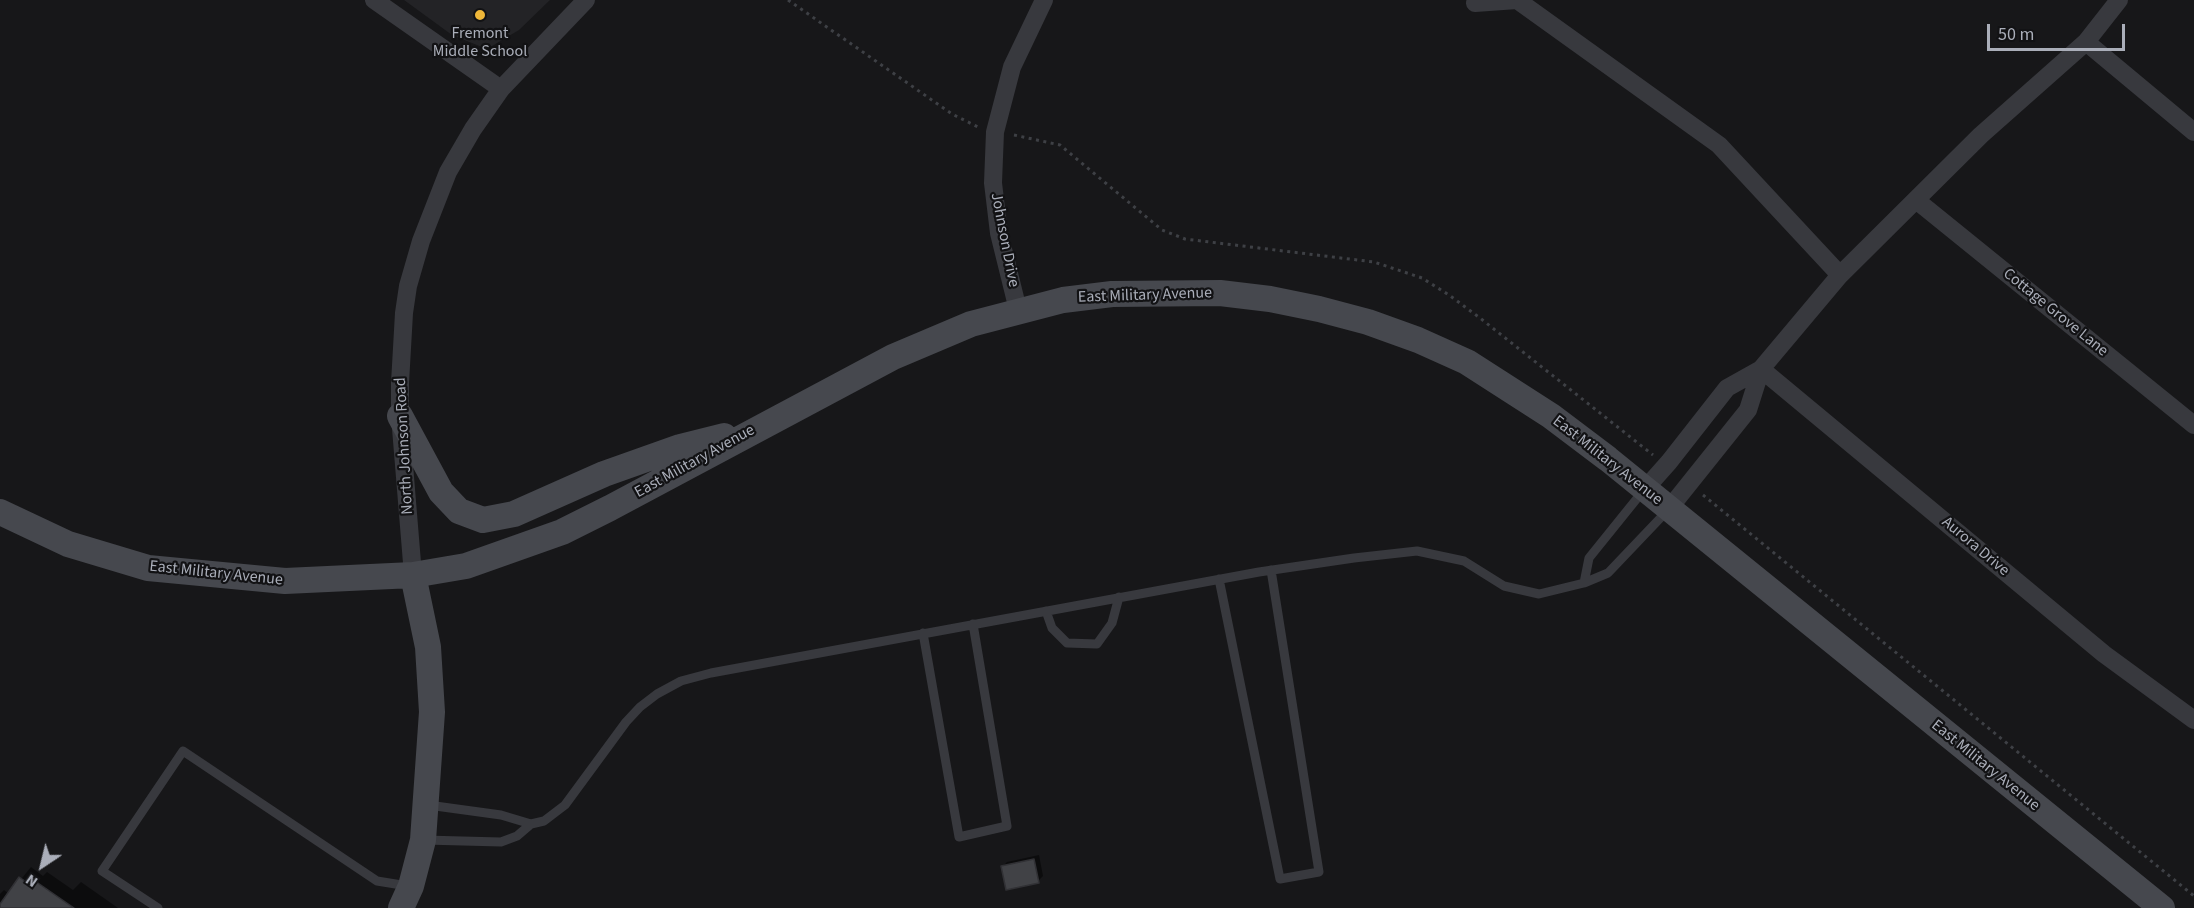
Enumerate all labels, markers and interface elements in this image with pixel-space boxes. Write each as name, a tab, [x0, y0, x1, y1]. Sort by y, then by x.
marker: Fremont Middle School	[473, 8, 487, 22]
scale bar	[1990, 12, 2128, 50]
text: 50 m	[1998, 22, 2034, 47]
place label: Fremont Middle School	[433, 24, 527, 62]
street label: Johnson Drive	[985, 191, 1023, 289]
street label: Cottage Grove Lane	[1999, 265, 2111, 361]
street label: East Military Avenue	[1078, 284, 1212, 308]
street label: North Johnson Road	[392, 377, 418, 515]
street label: East Military Avenue	[1548, 412, 1666, 510]
street label: East Military Avenue	[632, 421, 758, 503]
street label: Aurora Drive	[1937, 513, 2013, 581]
street label: East Military Avenue	[148, 557, 284, 591]
street label: East Military Avenue	[1927, 716, 2043, 816]
north arrow	[12, 836, 72, 896]
text: N	[21, 869, 42, 893]

